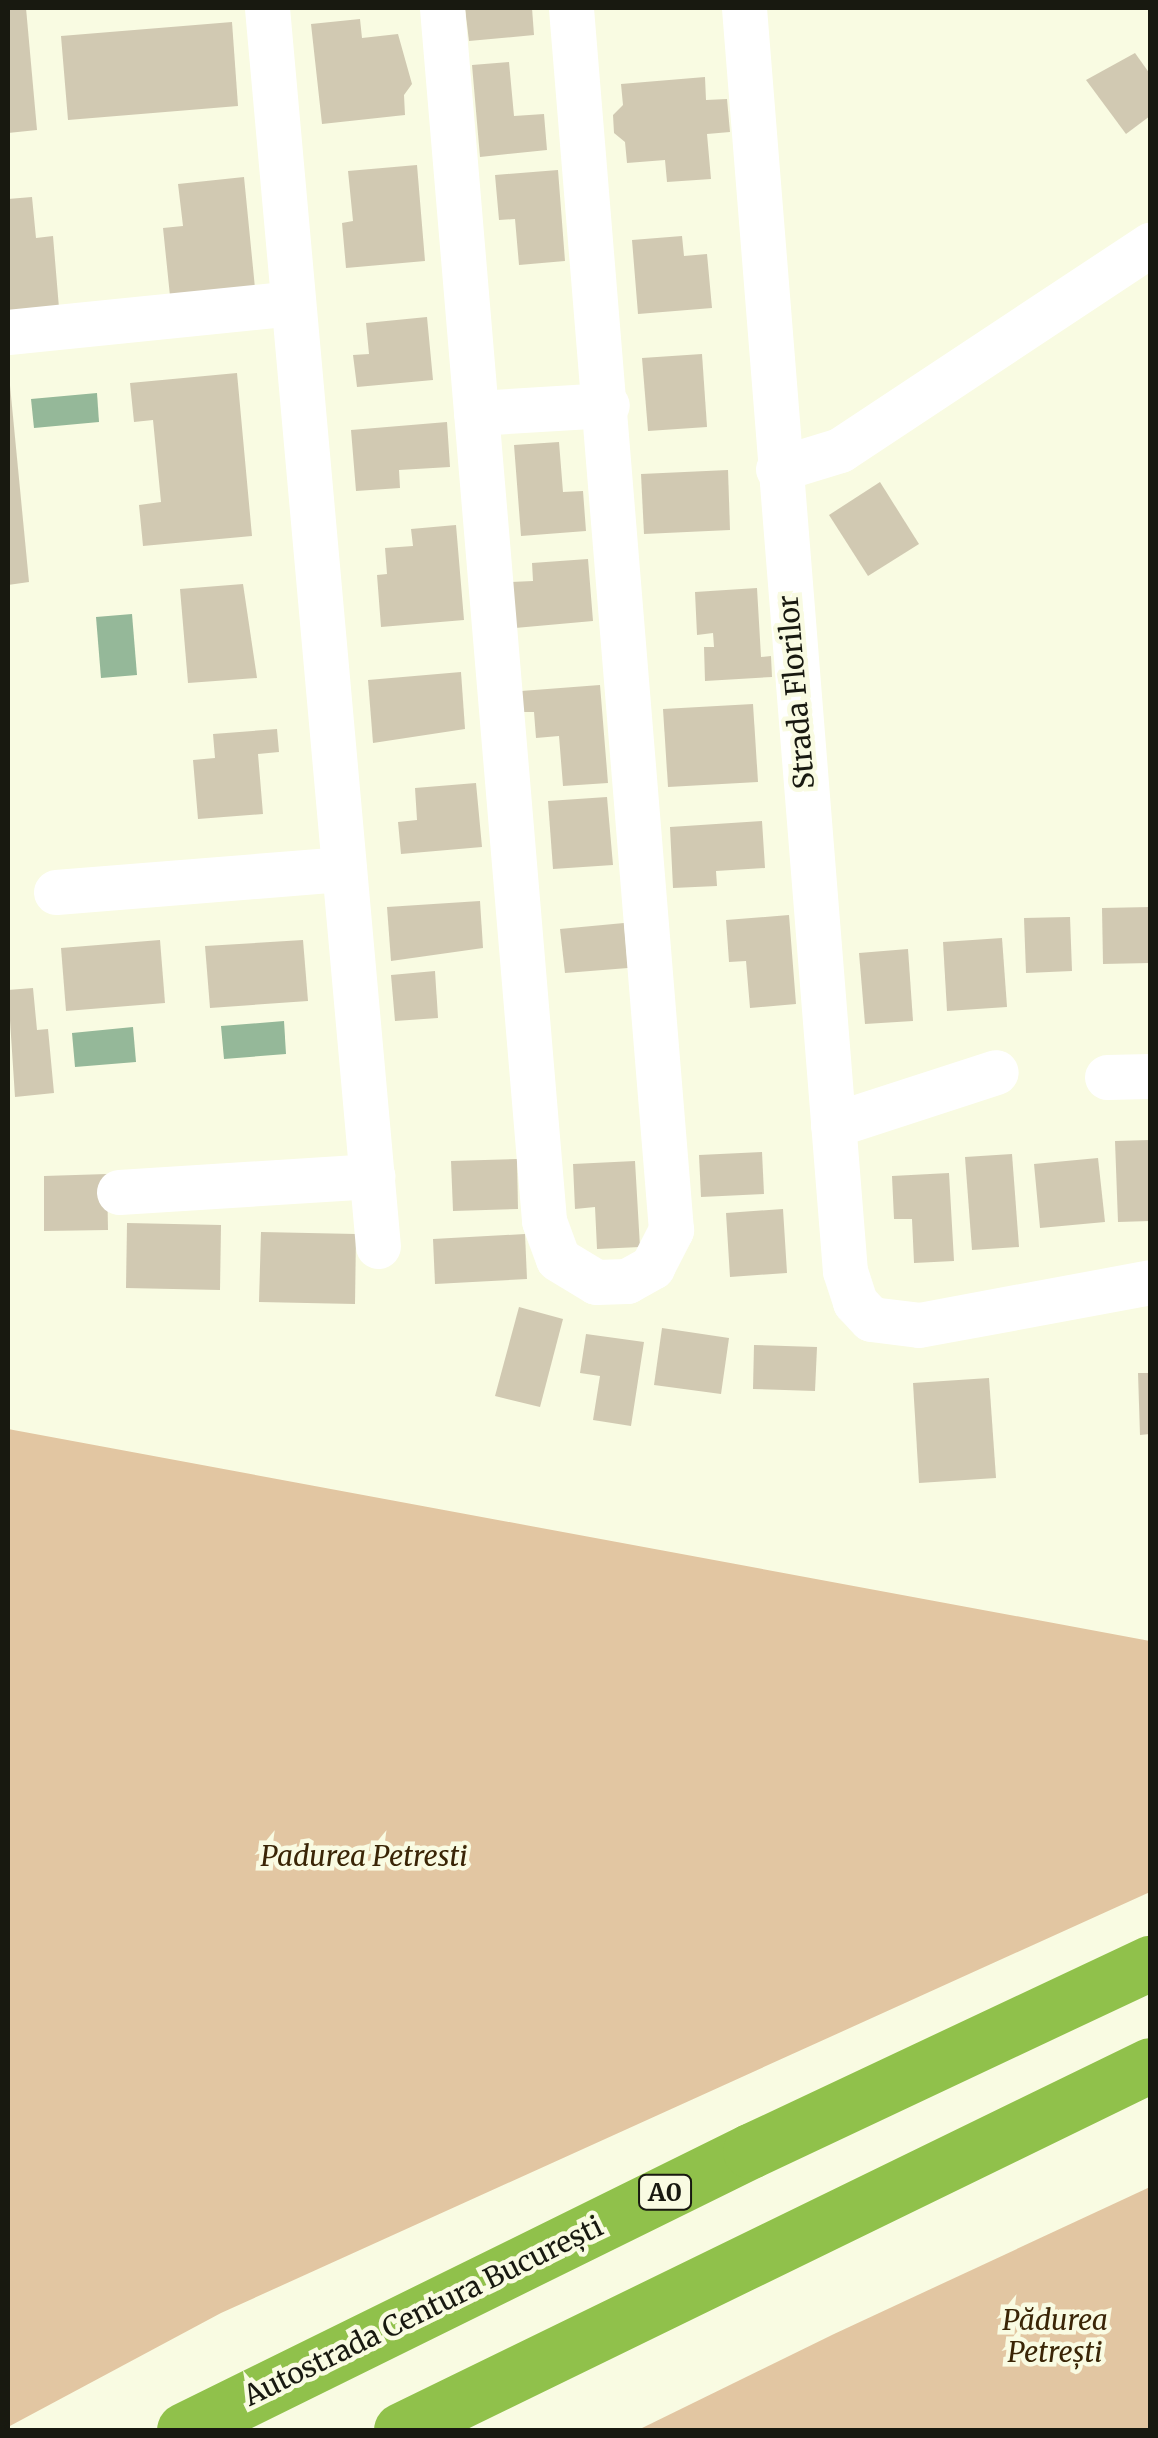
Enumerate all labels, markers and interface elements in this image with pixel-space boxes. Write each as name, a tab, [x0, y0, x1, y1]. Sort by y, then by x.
street label: Strada Florilor	[771, 594, 821, 790]
park label: Padurea Petresti	[260, 1839, 468, 1873]
road number: A0	[638, 2172, 692, 2212]
street label: Autostrada Centura București	[238, 2209, 608, 2413]
park label: Pădurea Petrești	[1002, 2303, 1108, 2369]

